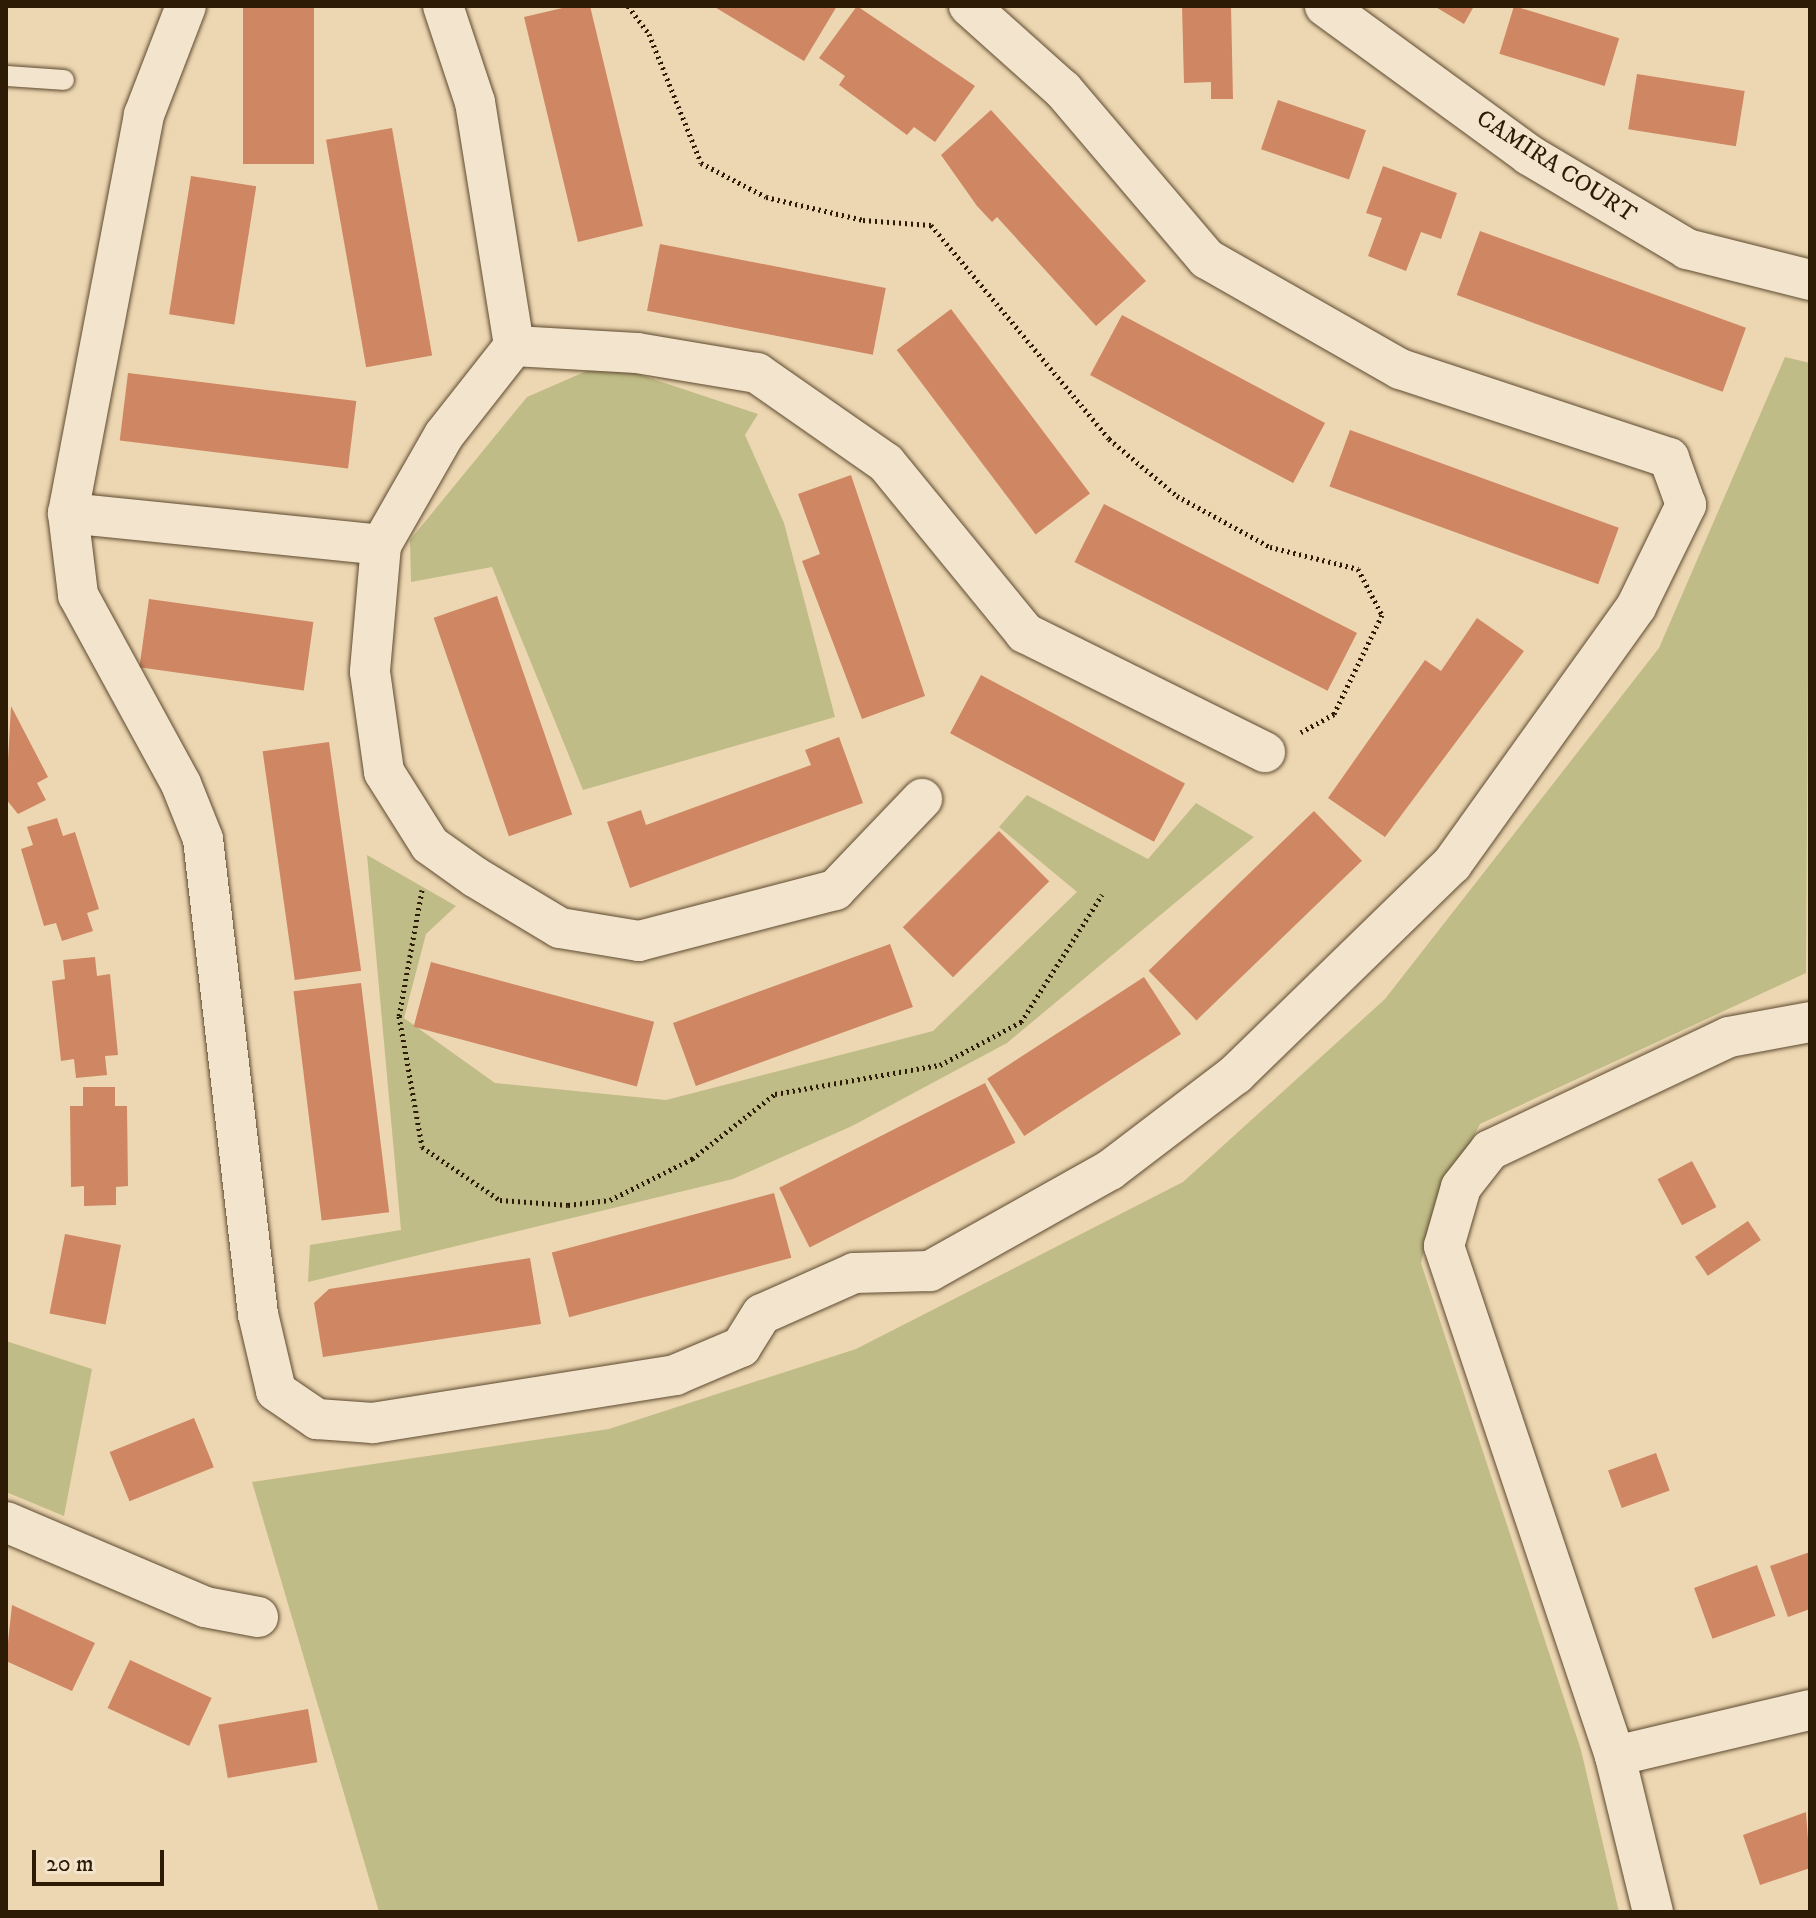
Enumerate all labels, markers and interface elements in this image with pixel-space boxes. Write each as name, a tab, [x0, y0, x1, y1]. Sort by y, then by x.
street label: CAMIRA COURT	[1471, 105, 1641, 229]
scale bar	[36, 1834, 168, 1884]
text: 20 m	[46, 1849, 94, 1879]

